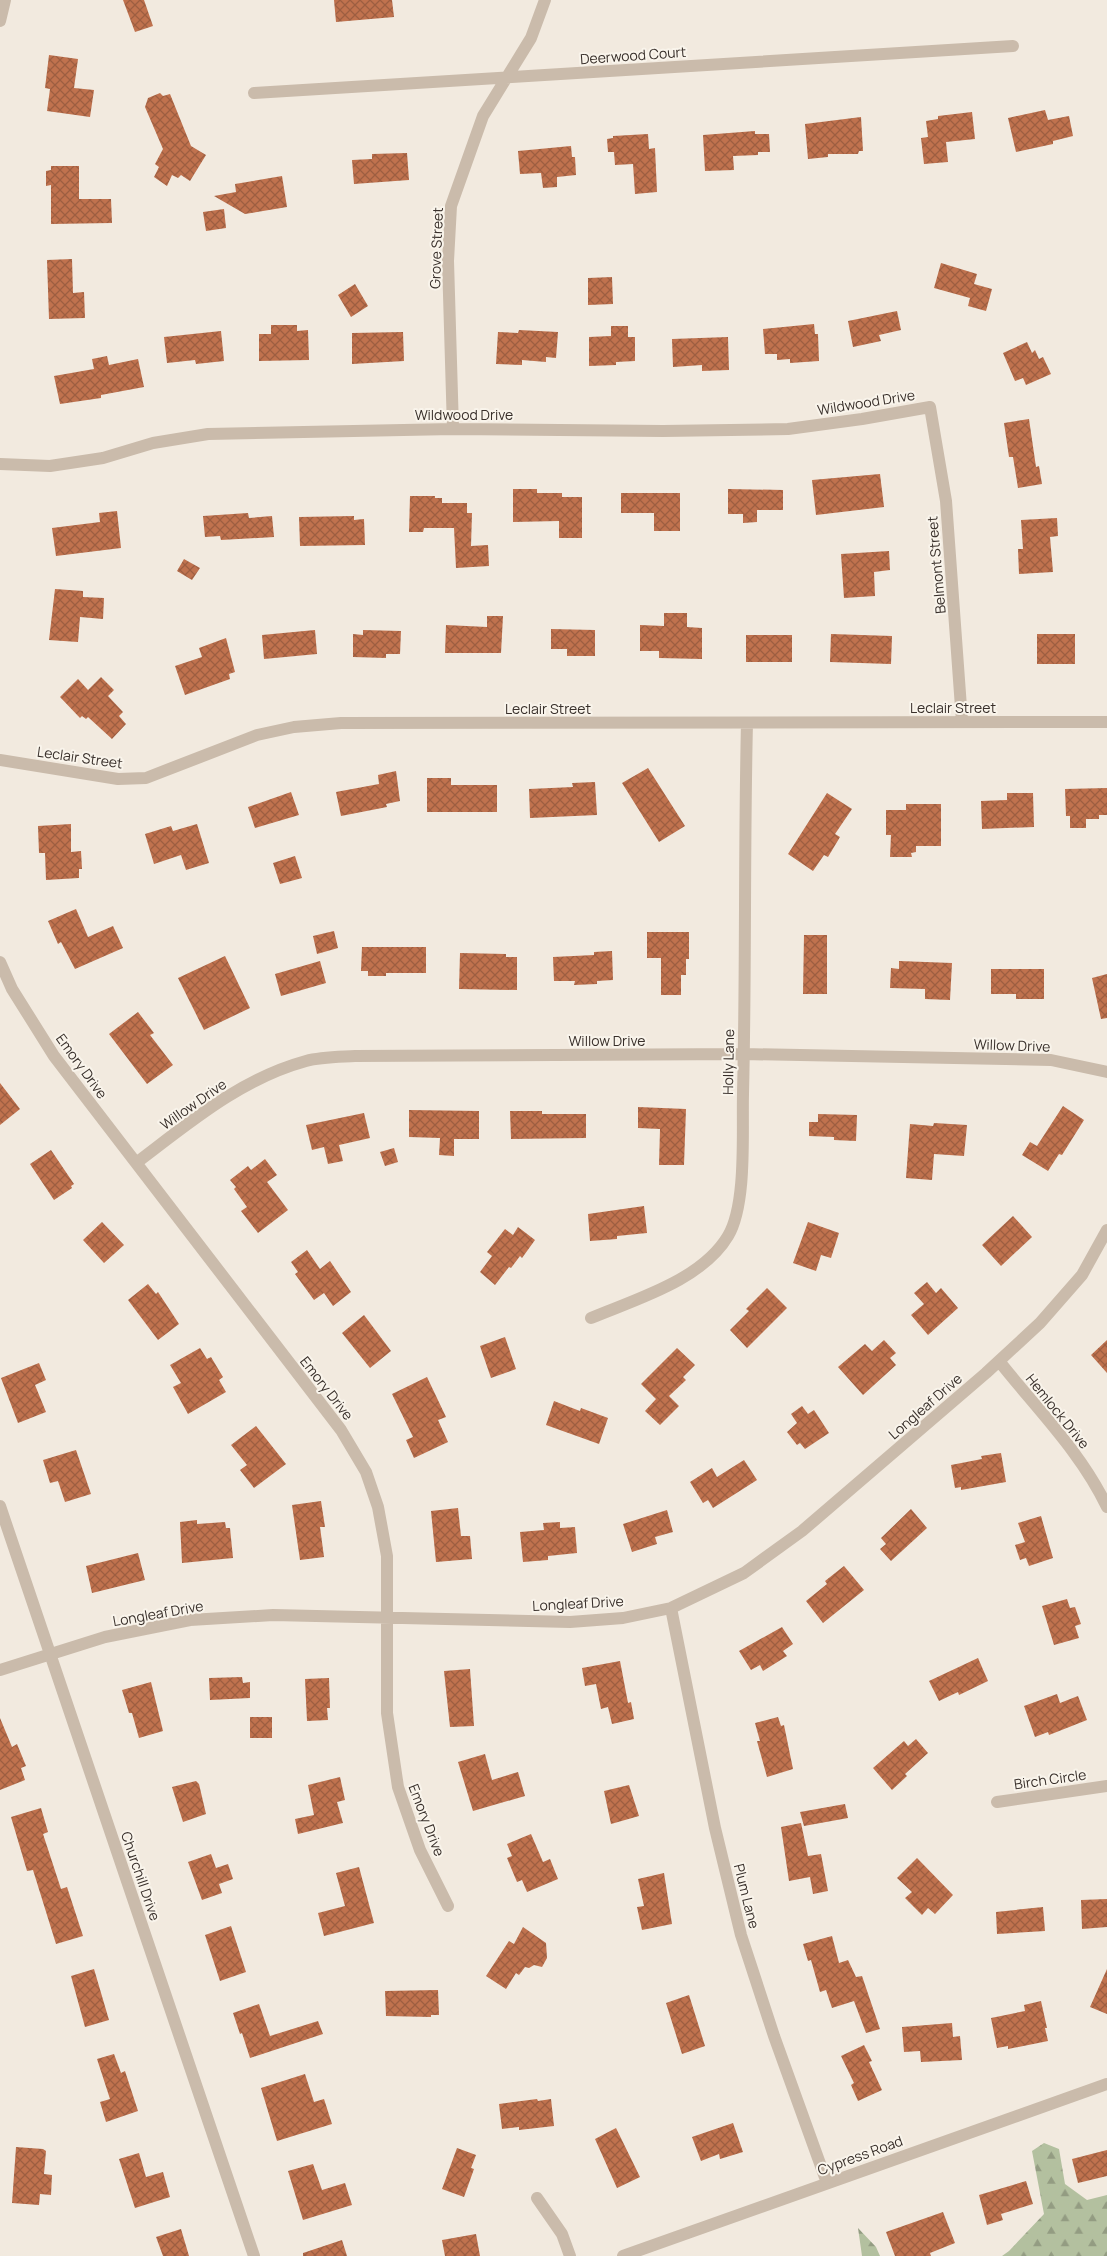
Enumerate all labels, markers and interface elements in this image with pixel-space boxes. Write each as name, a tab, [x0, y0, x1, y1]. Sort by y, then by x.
street label: Deerwood Court	[579, 42, 687, 68]
street label: Grove Street	[425, 206, 447, 289]
street label: Wildwood Drive	[816, 385, 916, 419]
street label: Wildwood Drive	[415, 405, 513, 424]
street label: Belmont Street	[922, 515, 950, 615]
street label: Leclair Street	[910, 698, 996, 717]
street label: Leclair Street	[505, 699, 591, 718]
street label: Leclair Street	[36, 742, 124, 772]
street label: Holly Lane	[718, 1029, 738, 1095]
street label: Emory Drive	[52, 1030, 112, 1102]
street label: Willow Drive	[569, 1031, 645, 1050]
street label: Willow Drive	[973, 1034, 1051, 1056]
street label: Willow Drive	[156, 1074, 230, 1134]
street label: Emory Drive	[296, 1352, 358, 1424]
street label: Longleaf Drive	[884, 1369, 966, 1443]
street label: Hemlock Drive	[1022, 1370, 1094, 1452]
street label: Longleaf Drive	[532, 1591, 624, 1615]
street label: Longleaf Drive	[111, 1596, 205, 1630]
street label: Birch Circle	[1013, 1765, 1087, 1793]
street label: Emory Drive	[405, 1781, 449, 1859]
street label: Churchill Drive	[117, 1829, 165, 1923]
street label: Plum Lane	[730, 1862, 764, 1930]
street label: Cypress Road	[815, 2131, 905, 2179]

